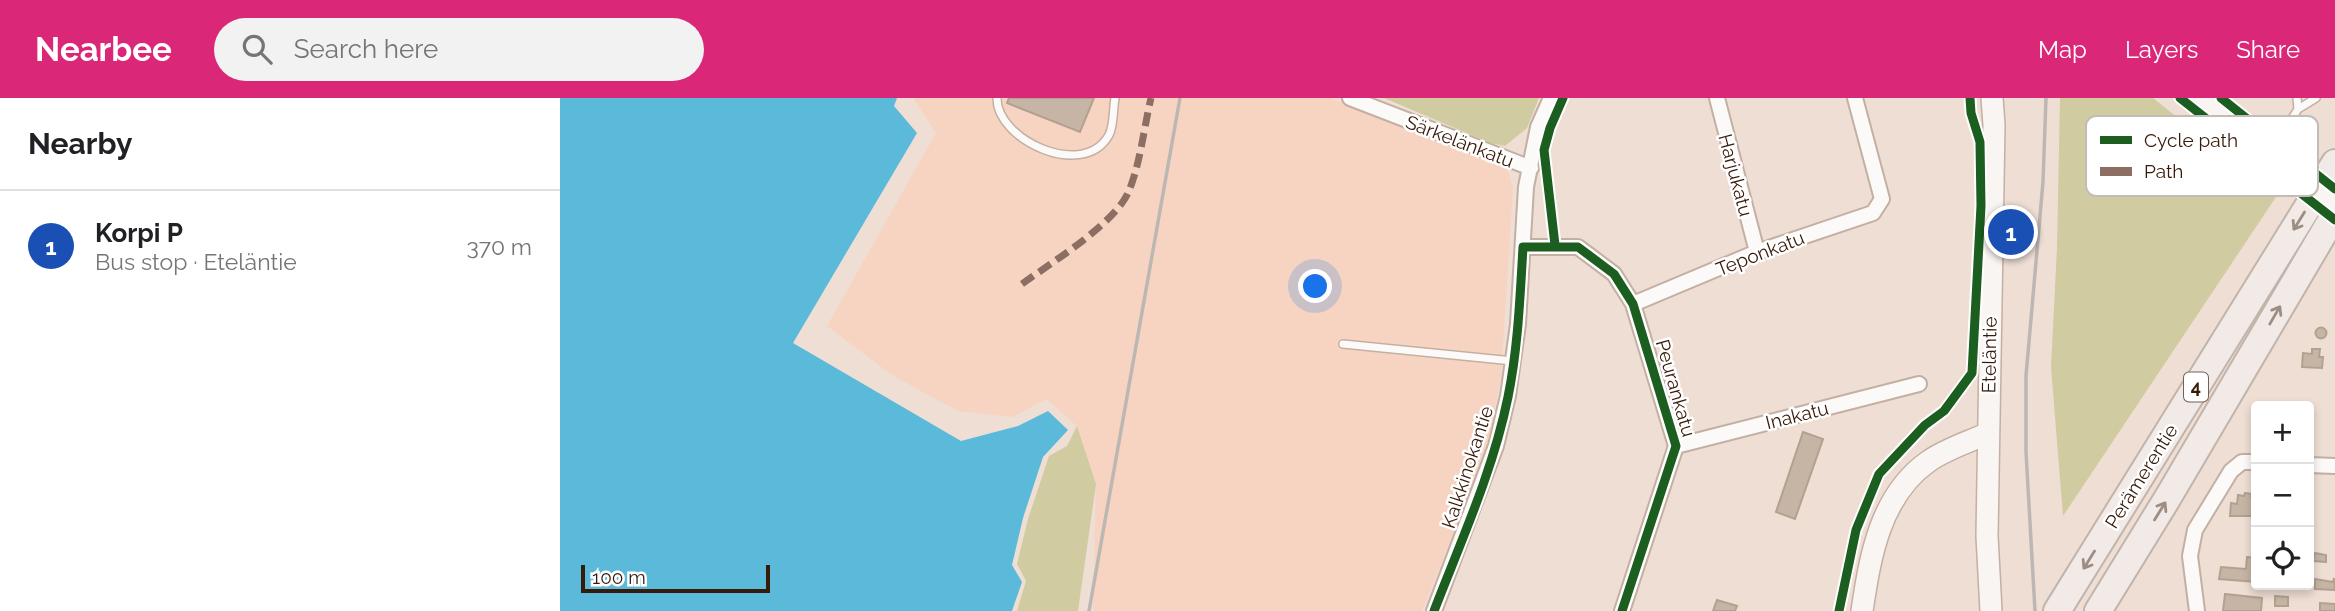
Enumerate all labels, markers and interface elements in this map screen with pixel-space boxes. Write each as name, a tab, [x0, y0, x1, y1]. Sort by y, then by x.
search box	[214, 18, 704, 81]
text: Nearbee	[35, 30, 172, 69]
icon: search	[238, 30, 276, 68]
text: Search here	[294, 34, 438, 64]
text: Map	[2038, 35, 2087, 64]
text: Layers	[2125, 35, 2198, 64]
text: Share	[2236, 35, 2300, 64]
street label: Särkelänkatu	[1403, 110, 1517, 172]
legend	[2086, 116, 2318, 196]
text: Nearby	[28, 126, 132, 161]
text: Cycle path	[2144, 129, 2238, 151]
street label: Harjukatu	[1714, 131, 1758, 219]
text: Path	[2144, 160, 2183, 182]
pin: 1	[1988, 206, 2034, 258]
one-way arrow	[2292, 210, 2306, 230]
text: Korpi P	[95, 218, 183, 248]
street label: Teponkatu	[1713, 226, 1807, 280]
text: 1	[45, 233, 57, 260]
text: 370 m	[467, 233, 532, 260]
text: Bus stop · Eteläntie	[95, 248, 297, 275]
your location	[1298, 269, 1332, 303]
one-way arrow	[2268, 306, 2282, 326]
street label: Eteläntie	[1977, 316, 2001, 394]
street label: Peurankatu	[1652, 337, 1700, 439]
road number: 4	[2184, 372, 2208, 402]
street label: Inakatu	[1763, 397, 1831, 433]
map controls	[2251, 401, 2314, 590]
button: +	[2251, 401, 2314, 464]
street label: Kalkkinokantie	[1437, 403, 1497, 531]
street label: Perämerentie	[2100, 420, 2182, 532]
button: −	[2251, 464, 2314, 527]
one-way arrow	[2153, 502, 2167, 522]
button: locate	[2251, 527, 2314, 590]
one-way arrow	[2081, 550, 2096, 569]
scale bar	[581, 562, 770, 594]
text: 100 m	[592, 566, 646, 588]

